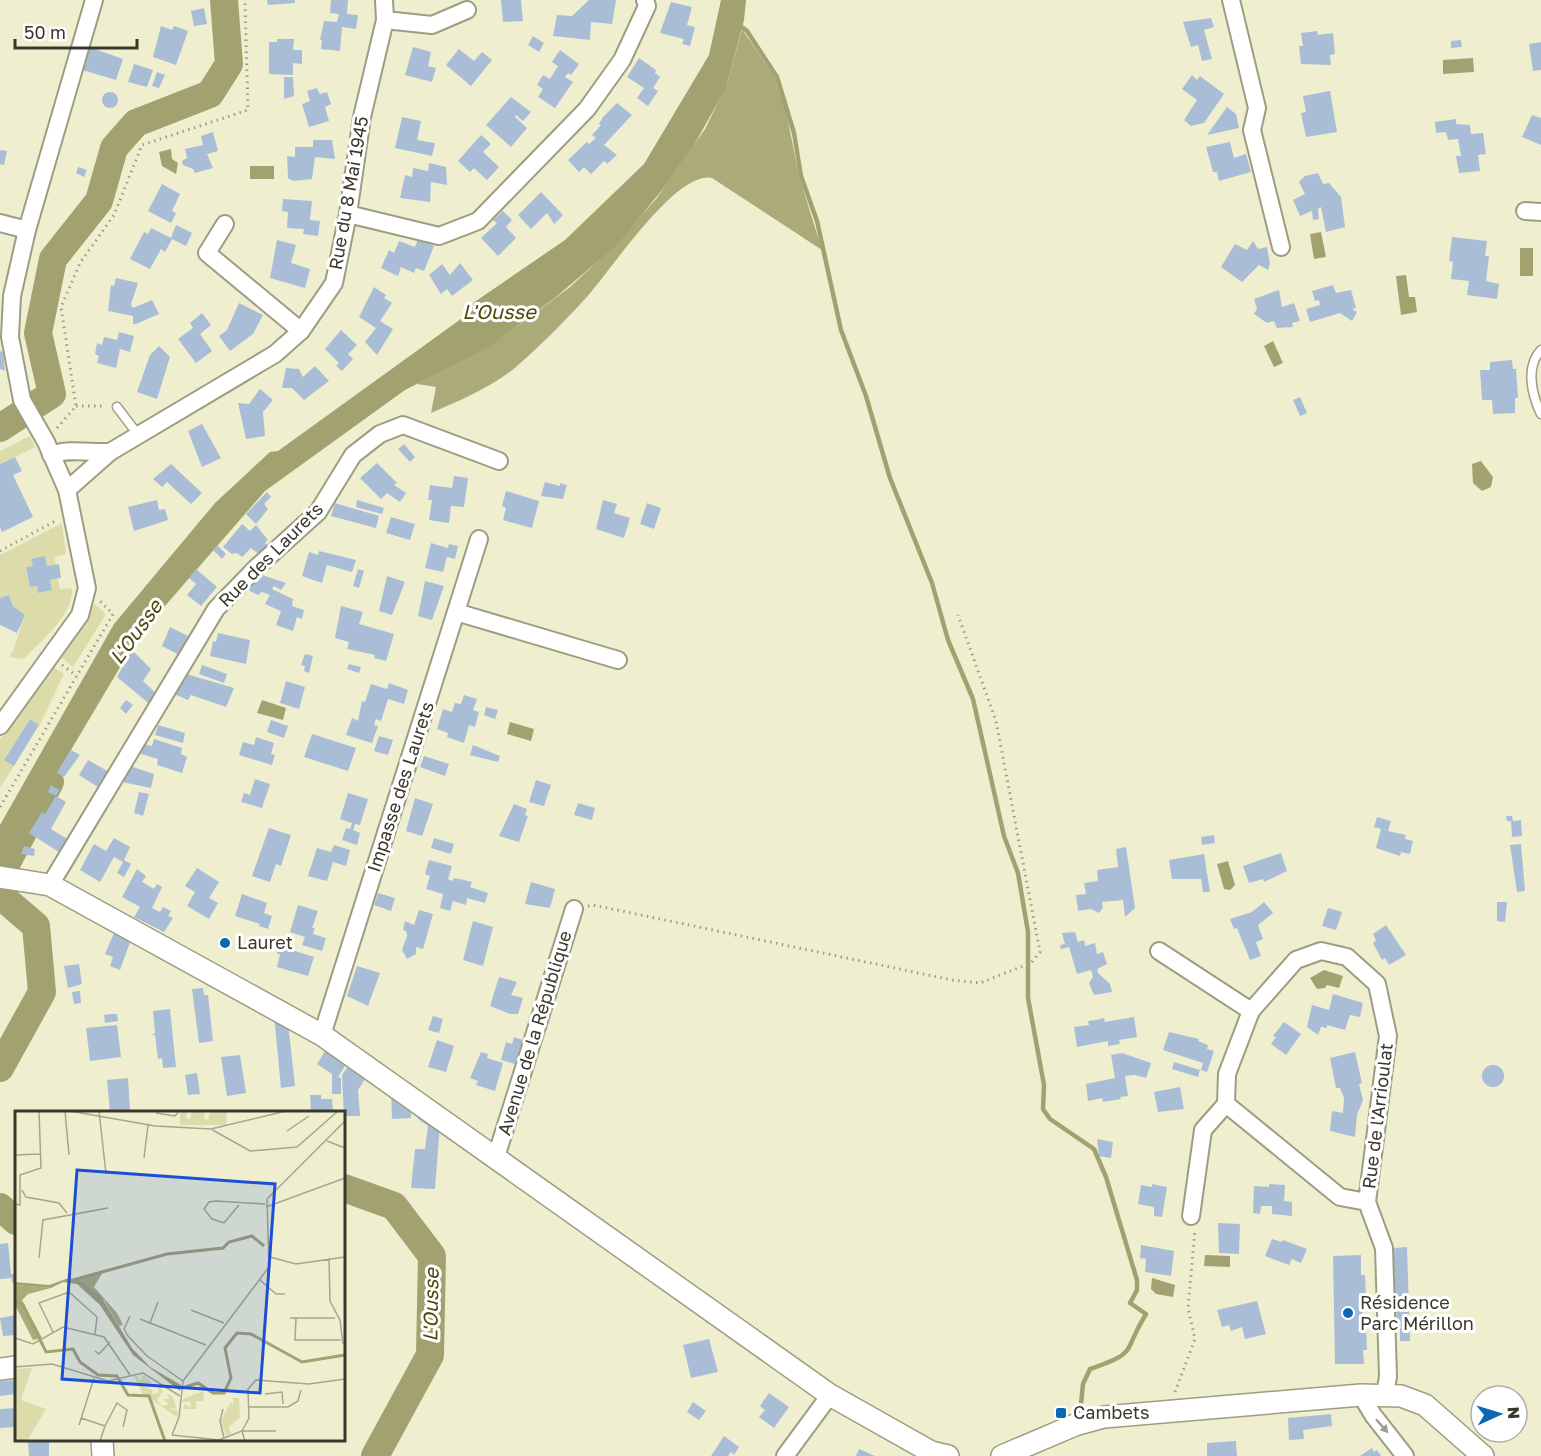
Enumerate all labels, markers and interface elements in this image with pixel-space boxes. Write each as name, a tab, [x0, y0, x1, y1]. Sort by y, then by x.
scale bar	[15, 12, 136, 50]
text: 50 m	[24, 21, 66, 43]
street label: Rue du 8 Mai 1945	[324, 114, 372, 271]
water label: L'Ousse	[462, 299, 537, 323]
street label: Rue des Laurets	[213, 497, 327, 611]
water label: L'Ousse	[104, 593, 167, 668]
street label: Impasse des Laurets	[362, 699, 438, 875]
street label: Avenue de la République	[492, 928, 576, 1138]
place label: Lauret	[237, 931, 293, 953]
marker: Lauret	[218, 936, 232, 950]
street label: Rue de l'Arrioulat	[1357, 1042, 1397, 1190]
inset map	[15, 1111, 345, 1441]
water label: L'Ousse	[417, 1267, 443, 1342]
place label: Résidence Parc Mérillon	[1360, 1291, 1474, 1334]
marker: Résidence Parc Mérillon	[1341, 1306, 1355, 1320]
north arrow	[1469, 1384, 1529, 1444]
place label: Cambets	[1073, 1401, 1150, 1423]
marker: Cambets	[1054, 1406, 1068, 1420]
text: N	[1504, 1406, 1524, 1420]
one-way arrow	[1375, 1418, 1388, 1433]

